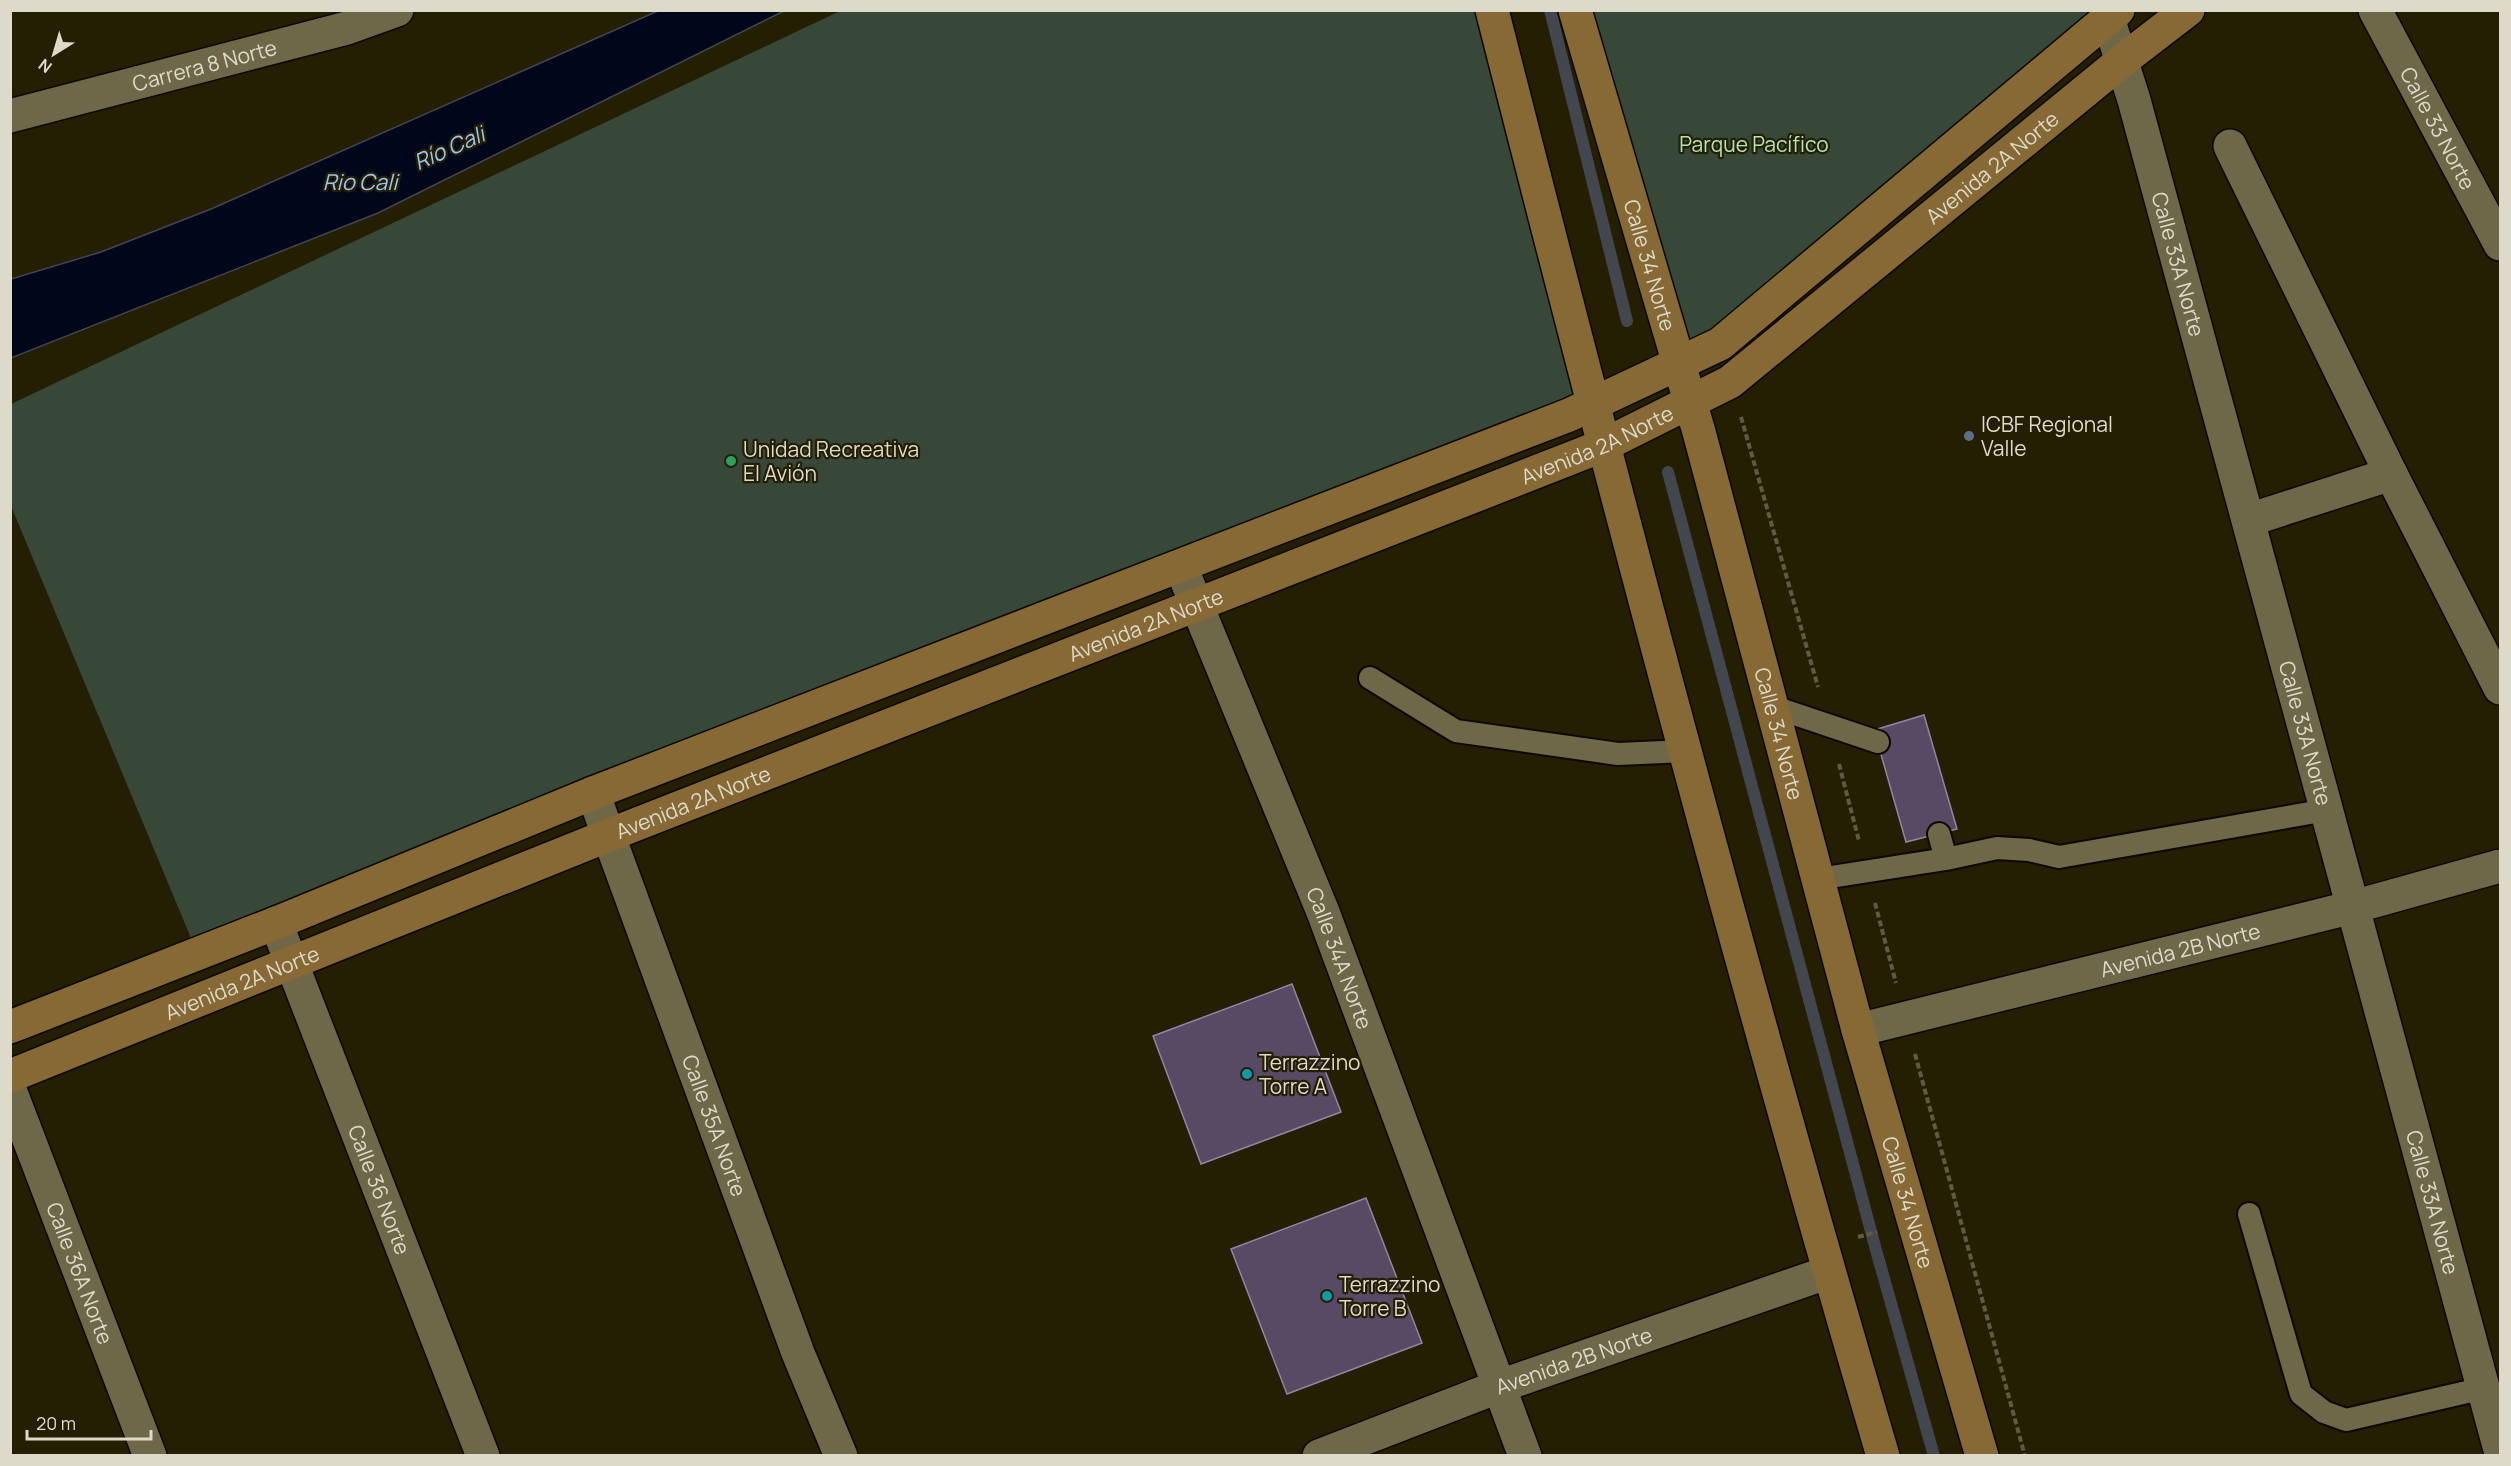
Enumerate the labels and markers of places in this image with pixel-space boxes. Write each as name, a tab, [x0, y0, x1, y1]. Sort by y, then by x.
place label: ICBF Regional Valle	[1981, 410, 2113, 462]
marker: ICBF Regional Valle	[1962, 429, 1976, 443]
place label: Unidad Recreativa El Avión	[743, 435, 919, 487]
marker: Unidad Recreativa El Avión	[724, 454, 738, 468]
place label: Terrazzino Torre A	[1259, 1048, 1360, 1100]
marker: Terrazzino Torre A	[1240, 1067, 1254, 1081]
place label: Terrazzino Torre B	[1339, 1270, 1440, 1322]
marker: Terrazzino Torre B	[1320, 1289, 1334, 1303]

